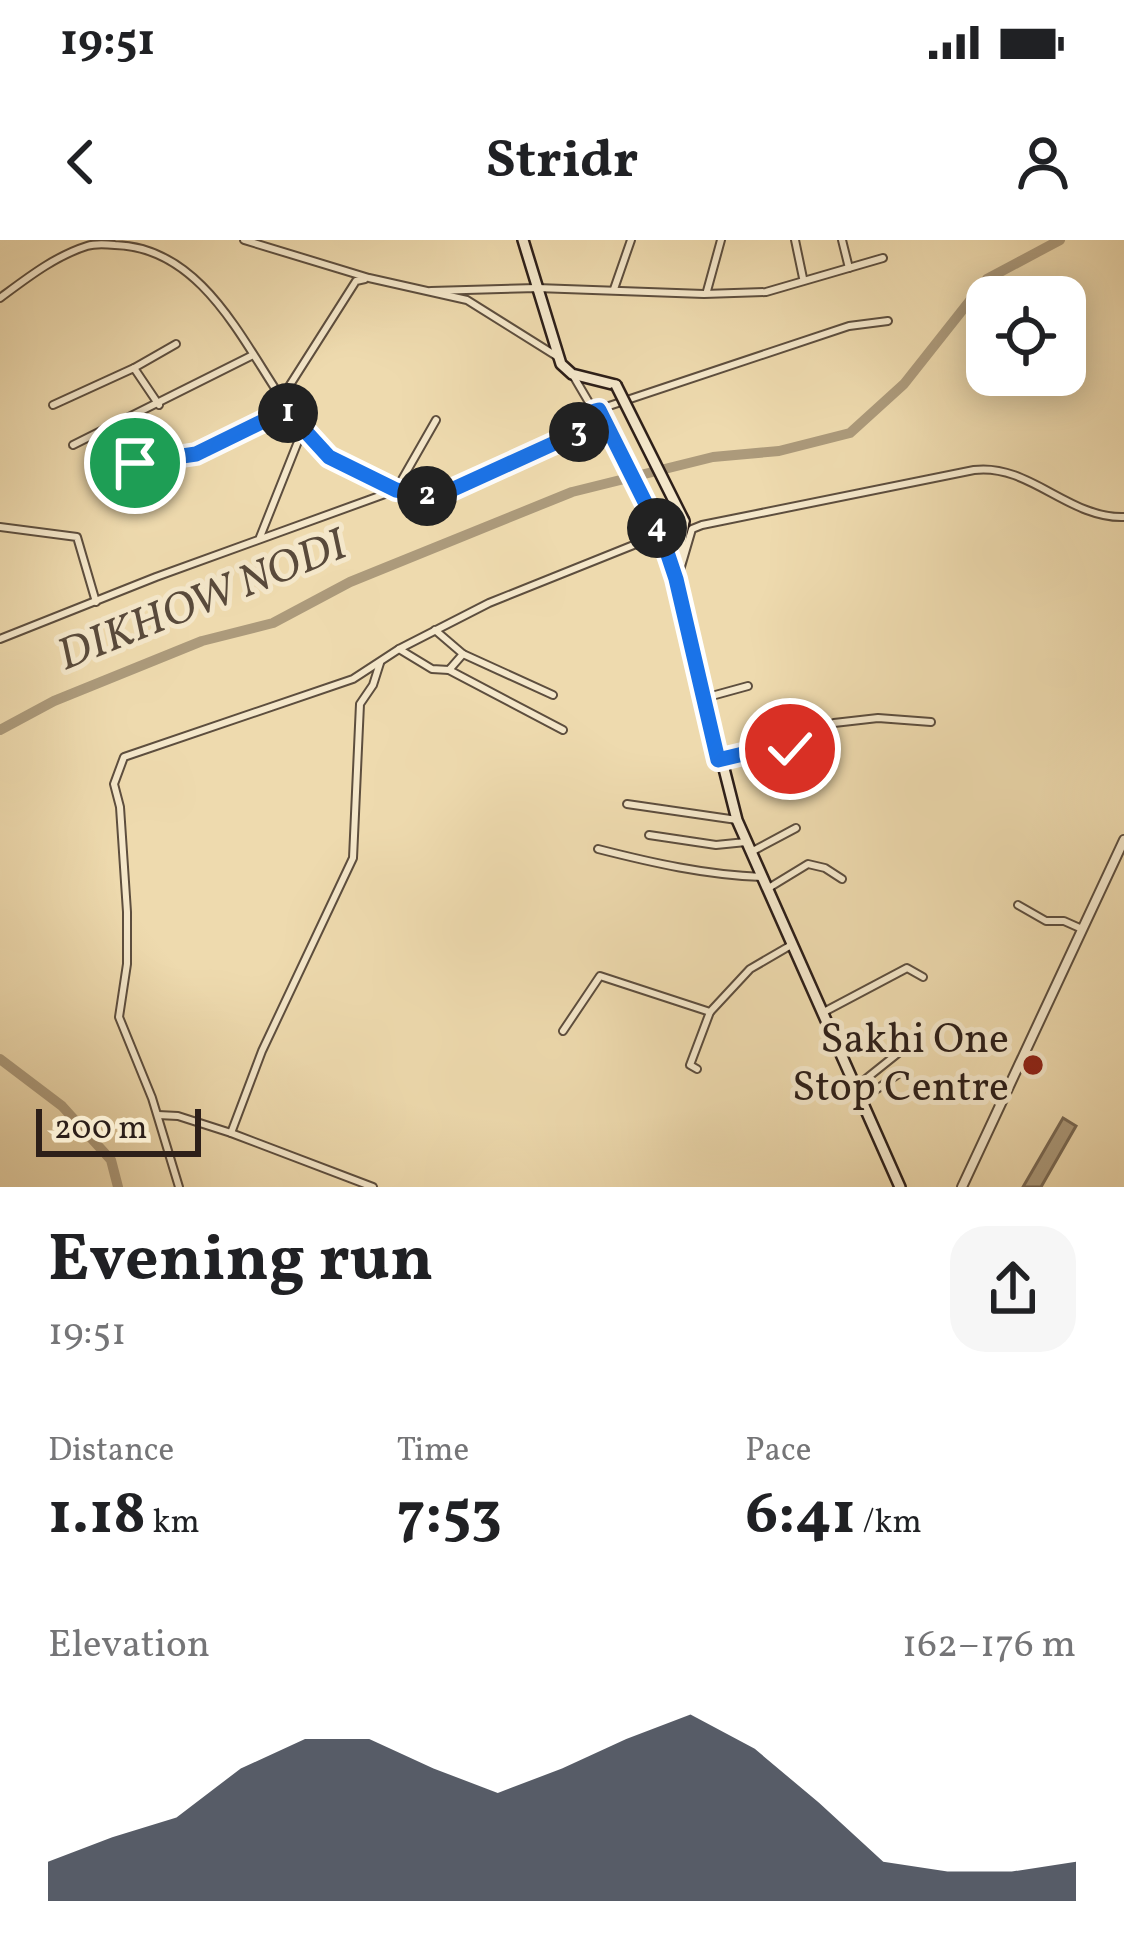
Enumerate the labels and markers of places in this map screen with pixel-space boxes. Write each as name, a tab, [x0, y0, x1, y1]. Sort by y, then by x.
pin: 1	[258, 383, 318, 443]
pin: 3	[549, 402, 609, 462]
pin	[84, 412, 186, 514]
pin: 2	[397, 466, 457, 526]
pin: 4	[627, 498, 687, 558]
pin	[739, 698, 841, 800]
place label: Sakhi One Stop Centre	[792, 1012, 1009, 1119]
marker: Sakhi One Stop Centre	[1020, 1052, 1046, 1078]

